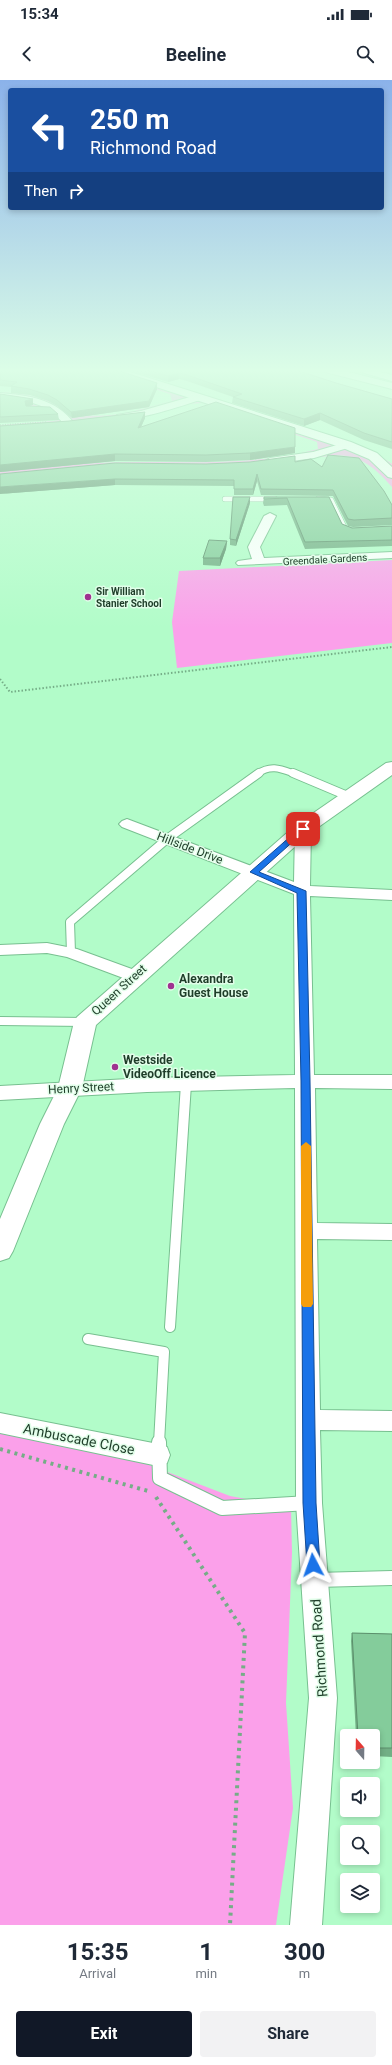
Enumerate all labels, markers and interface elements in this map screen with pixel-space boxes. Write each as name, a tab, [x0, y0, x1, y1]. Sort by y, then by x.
text: 15:34	[20, 5, 59, 23]
icon: back	[16, 43, 38, 65]
icon: search	[354, 43, 376, 65]
text: Beeline	[166, 44, 226, 65]
text: 250 m	[90, 103, 169, 136]
icon: left	[24, 104, 76, 156]
text: Richmond Road	[90, 137, 217, 158]
icon: right	[65, 180, 87, 202]
text: Then	[24, 182, 57, 200]
street label: Greendale Gardens	[282, 552, 368, 567]
place label: Sir William Stanier School	[96, 586, 162, 609]
marker: Sir William Stanier School	[83, 592, 93, 602]
pin	[286, 812, 320, 846]
icon: arrive	[292, 818, 314, 840]
street label: Hillside Drive	[155, 829, 225, 867]
street label: Queen Street	[89, 962, 149, 1018]
place label: Alexandra Guest House	[179, 972, 249, 1000]
marker: Alexandra Guest House	[166, 981, 176, 991]
place label: Westside VideoOff Licence	[123, 1053, 216, 1081]
marker: Westside VideoOff Licence	[110, 1062, 120, 1072]
street label: Henry Street	[48, 1079, 114, 1097]
street label: Ambuscade Close	[22, 1420, 136, 1458]
position arrow	[292, 1544, 334, 1586]
street label: Richmond Road	[308, 1598, 330, 1698]
north arrow	[340, 1729, 380, 1769]
map controls	[340, 1729, 380, 1913]
button: sound	[340, 1777, 380, 1817]
button: search	[340, 1825, 380, 1865]
button: layers	[340, 1873, 380, 1913]
text: 15:35	[67, 1938, 129, 1966]
text: 1	[199, 1938, 213, 1966]
text: 300	[284, 1938, 325, 1966]
text: Arrival	[79, 1966, 116, 1981]
text: min	[195, 1966, 217, 1981]
text: m	[299, 1966, 310, 1981]
button: Exit	[16, 2011, 192, 2057]
button: Share	[200, 2011, 376, 2057]

